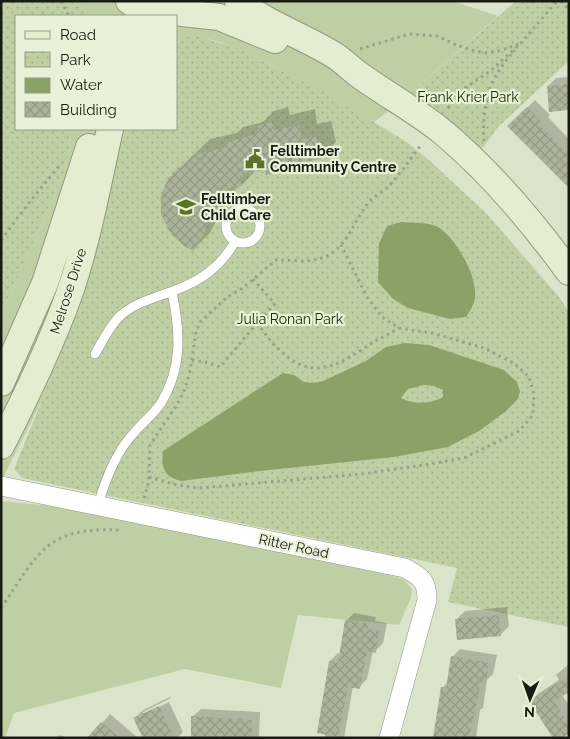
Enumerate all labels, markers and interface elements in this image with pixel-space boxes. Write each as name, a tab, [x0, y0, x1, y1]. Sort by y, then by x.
legend	[15, 15, 178, 130]
text: Road	[60, 26, 96, 44]
text: Park	[60, 51, 91, 69]
text: Water	[60, 76, 103, 94]
park label: Frank Krier Park	[417, 89, 519, 105]
text: Building	[60, 101, 117, 119]
place label: Felltimber Community Centre	[270, 143, 397, 175]
public building icon: Felltimber Community Centre	[244, 148, 266, 170]
place label: Felltimber Child Care	[201, 191, 271, 223]
school or university icon: Felltimber Child Care	[175, 196, 197, 218]
street label: Melrose Drive	[47, 246, 89, 336]
park label: Julia Ronan Park	[237, 311, 344, 327]
street label: Ritter Road	[257, 531, 331, 561]
north arrow	[505, 674, 555, 724]
text: N	[524, 704, 535, 720]

